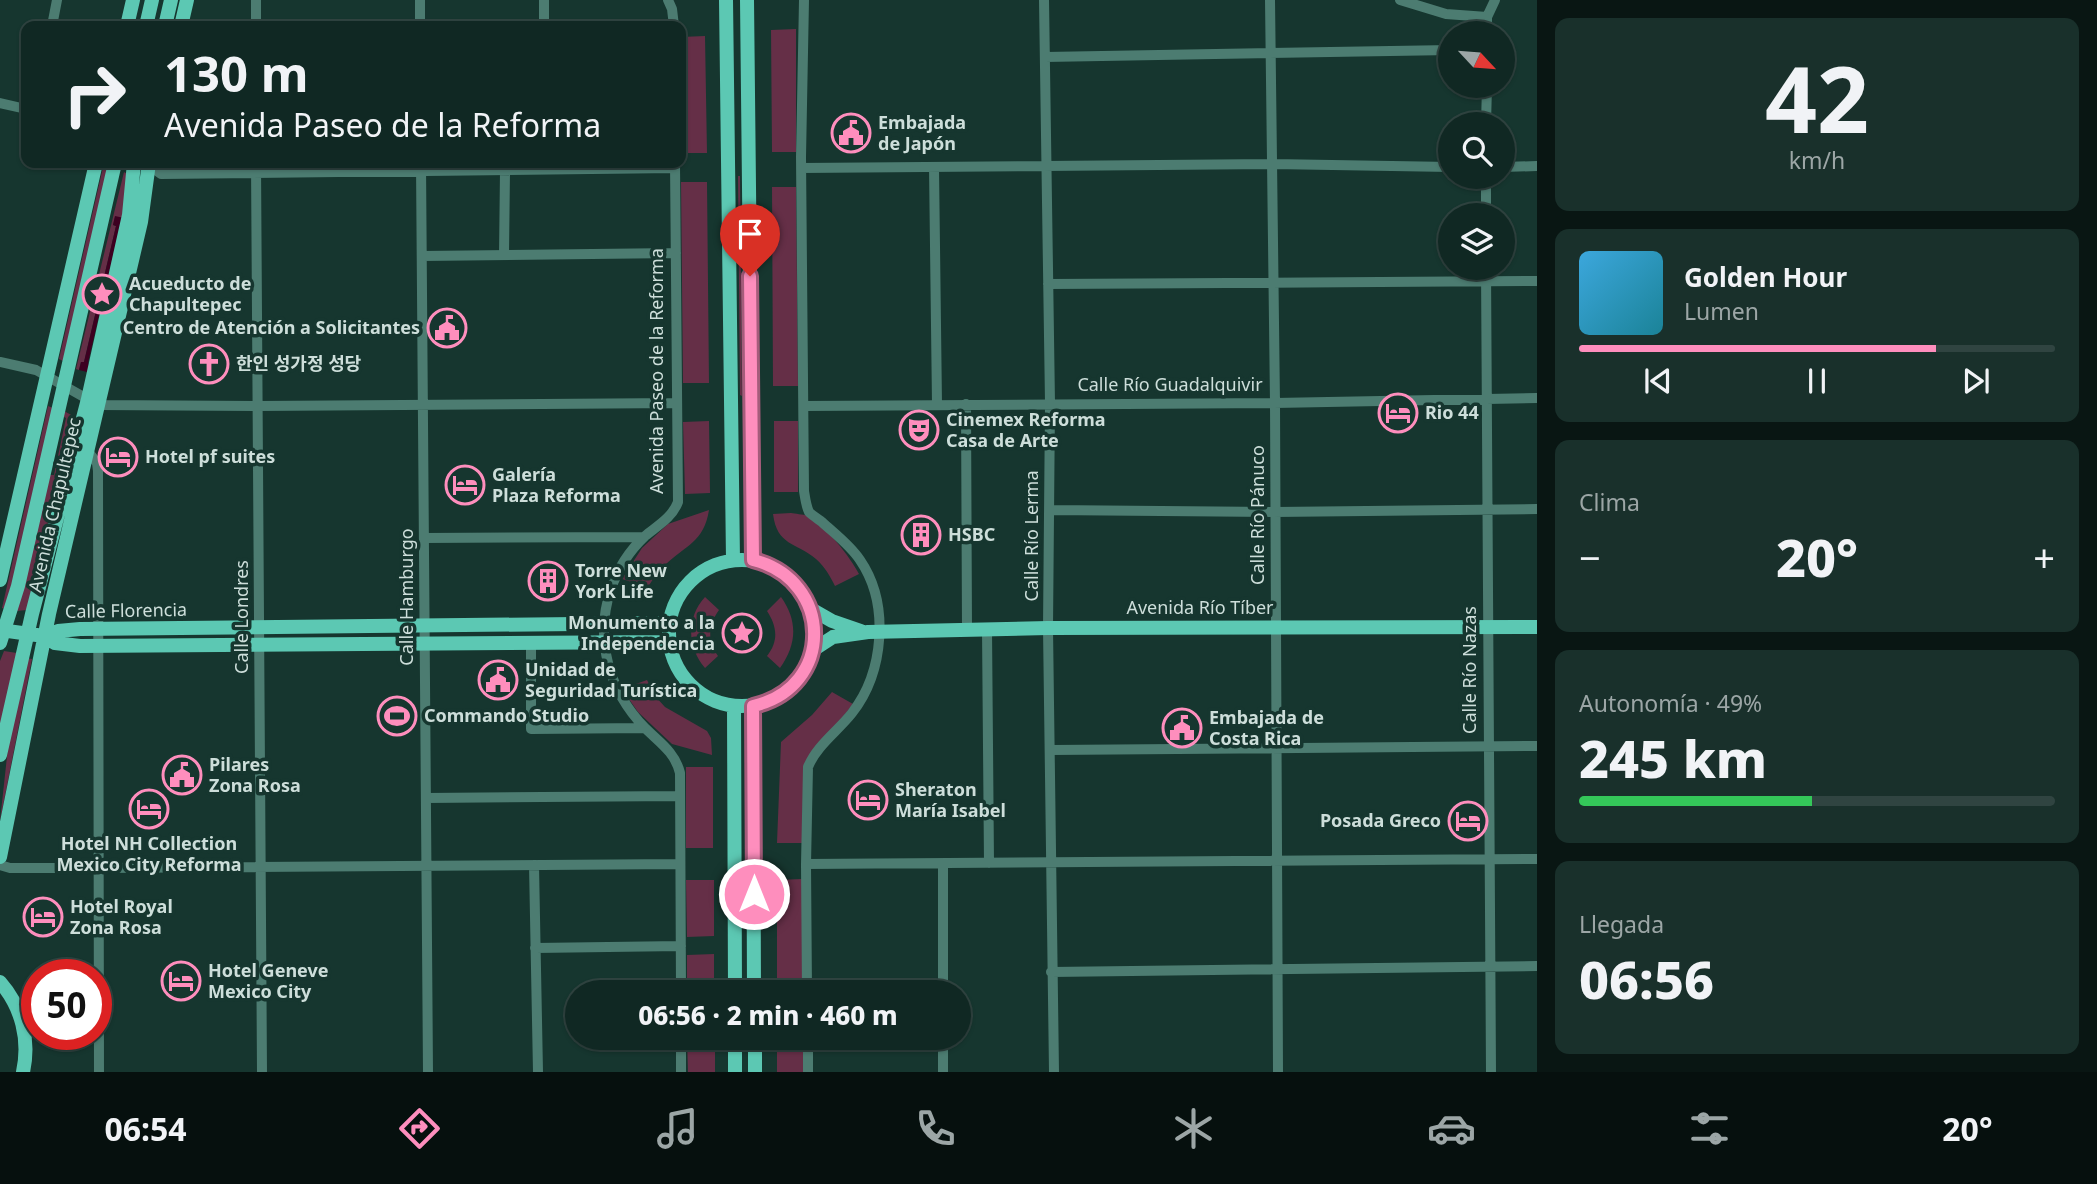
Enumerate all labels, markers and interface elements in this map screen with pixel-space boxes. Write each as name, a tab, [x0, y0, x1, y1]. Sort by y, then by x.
north arrow	[1438, 21, 1516, 98]
map controls	[1438, 21, 1515, 280]
text: 42	[1765, 36, 1869, 160]
text: 130 m	[164, 40, 309, 106]
icon: right	[49, 49, 140, 140]
text: Avenida Paseo de la Reforma	[164, 103, 601, 146]
place label: Embajada de Japón	[878, 110, 966, 155]
public building icon: Embajada de Japón	[830, 112, 872, 154]
button: search	[1438, 112, 1515, 189]
text: km/h	[1789, 144, 1845, 176]
button: layers	[1438, 203, 1515, 280]
pin	[720, 204, 780, 276]
icon: arrive	[731, 215, 769, 253]
street label: Avenida Paseo de la Reforma	[644, 248, 668, 494]
text: Golden Hour	[1684, 259, 1847, 295]
place label: Acueducto de Chapultepec	[129, 271, 251, 316]
place icon: Acueducto de Chapultepec	[81, 273, 123, 315]
text: Lumen	[1684, 295, 1759, 327]
public building icon: Centro de Atención a Solicitantes	[426, 307, 468, 349]
place label: Centro de Atención a Solicitantes	[123, 315, 420, 339]
church icon: 한인 성가정 성당	[188, 343, 230, 385]
place label: 한인 성가정 성당	[236, 351, 361, 375]
icon: previous	[1639, 362, 1677, 400]
icon: pause	[1798, 362, 1836, 400]
icon: next	[1957, 362, 1995, 400]
street label: Calle Río Guadalquivir	[1077, 372, 1263, 396]
hotel icon: Rio 44	[1377, 392, 1419, 434]
place label: Rio 44	[1425, 400, 1479, 424]
place label: Cinemex Reforma Casa de Arte	[946, 407, 1106, 452]
theatre icon: Cinemex Reforma Casa de Arte	[898, 409, 940, 451]
street label: Avenida Chapultepec	[22, 415, 86, 594]
hotel icon: Hotel pf suites	[97, 436, 139, 478]
place label: Hotel pf suites	[145, 444, 275, 468]
street label: Calle Río Pánuco	[1245, 445, 1269, 585]
place label: Galería Plaza Reforma	[492, 462, 621, 507]
hotel icon: Galería Plaza Reforma	[444, 464, 486, 506]
street label: Calle Río Lerma	[1019, 471, 1043, 601]
text: Clima	[1579, 486, 1640, 518]
building icon: HSBC	[900, 514, 942, 556]
text: 20°	[1776, 521, 1858, 592]
place label: HSBC	[948, 522, 995, 546]
street label: Calle Hamburgo	[394, 528, 418, 666]
text: −	[1579, 531, 1601, 583]
text: +	[2033, 531, 2055, 583]
place label: Torre New York Life	[575, 558, 668, 603]
street label: Calle Londres	[229, 560, 253, 674]
building icon: Torre New York Life	[527, 560, 569, 602]
street label: Avenida Río Tíber	[1126, 595, 1274, 619]
street label: Calle Florencia	[65, 597, 187, 623]
street label: Calle Río Nazas	[1457, 606, 1481, 734]
place label: Monumento a la Independencia	[568, 610, 715, 655]
place icon: Monumento a la Independencia	[721, 612, 763, 654]
place label: Unidad de Seguridad Turística	[525, 657, 697, 702]
public building icon: Unidad de Seguridad Turística	[477, 659, 519, 701]
text: Autonomía · 49%	[1579, 687, 1762, 719]
sports icon: Commando Studio	[376, 695, 418, 737]
place label: Commando Studio	[424, 703, 589, 727]
place label: Embajada de Costa Rica	[1209, 705, 1324, 750]
public building icon: Embajada de Costa Rica	[1161, 707, 1203, 749]
text: 245 km	[1579, 722, 1767, 793]
place label: Pilares Zona Rosa	[209, 752, 301, 797]
public building icon: Pilares Zona Rosa	[161, 754, 203, 796]
place label: Sheraton María Isabel	[895, 777, 1006, 822]
hotel icon: Sheraton María Isabel	[847, 779, 889, 821]
hotel icon: Hotel NH Collection Mexico City Reforma	[128, 788, 170, 830]
hotel icon: Posada Greco	[1447, 800, 1489, 842]
place label: Posada Greco	[1320, 808, 1441, 832]
place label: Hotel NH Collection Mexico City Reforma	[56, 831, 242, 876]
position arrow	[717, 857, 791, 931]
place label: Hotel Royal Zona Rosa	[70, 894, 173, 939]
hotel icon: Hotel Royal Zona Rosa	[22, 896, 64, 938]
text: Llegada	[1579, 908, 1664, 940]
text: 06:56	[1579, 943, 1714, 1014]
place label: Hotel Geneve Mexico City	[208, 958, 329, 1003]
speed limit sign: 50	[21, 959, 112, 1050]
hotel icon: Hotel Geneve Mexico City	[160, 960, 202, 1002]
text: 06:56 · 2 min · 460 m	[638, 997, 898, 1033]
icon: directions	[395, 1104, 444, 1153]
icon: music	[653, 1104, 702, 1153]
icon: phone	[911, 1104, 960, 1153]
icon: climate	[1169, 1104, 1218, 1153]
icon: car	[1427, 1104, 1476, 1153]
icon: filters	[1685, 1104, 1734, 1153]
text: 06:54	[104, 1107, 187, 1150]
text: 20°	[1942, 1107, 1993, 1150]

